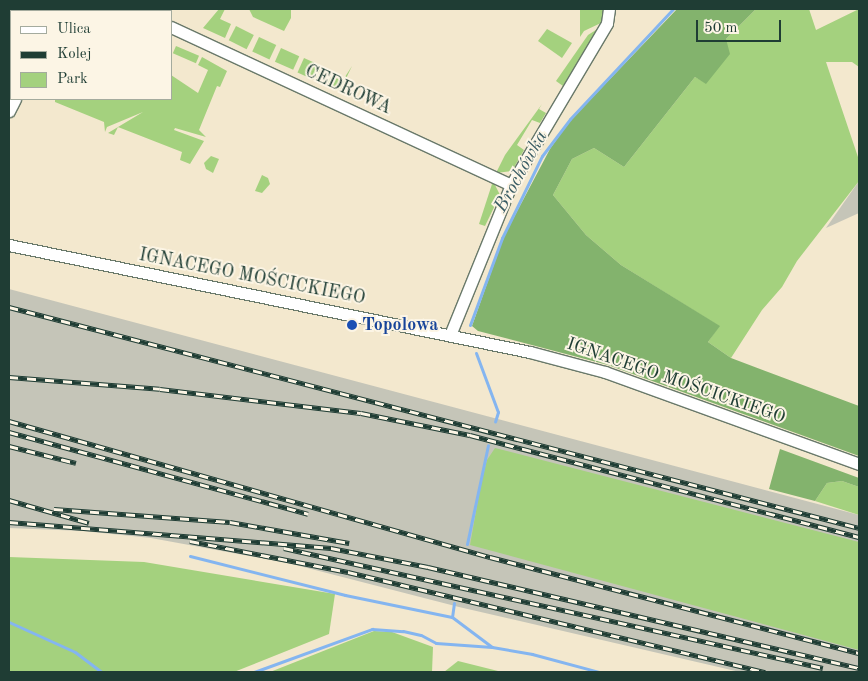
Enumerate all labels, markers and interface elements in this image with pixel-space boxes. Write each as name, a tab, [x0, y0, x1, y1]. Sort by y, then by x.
legend	[10, 10, 172, 100]
scale bar	[698, 10, 783, 42]
text: 50 m	[704, 21, 738, 36]
text: Ulica	[57, 22, 91, 37]
text: Kolej	[57, 47, 92, 62]
street label: CEDROWA	[301, 61, 395, 119]
text: Park	[57, 72, 88, 87]
water label: Brochówka	[490, 127, 554, 217]
street label: IGNACEGO MOŚCICKIEGO	[137, 244, 367, 310]
place label: Topolowa	[362, 314, 438, 336]
marker: Topolowa	[346, 319, 358, 331]
street label: IGNACEGO MOŚCICKIEGO	[564, 333, 788, 429]

